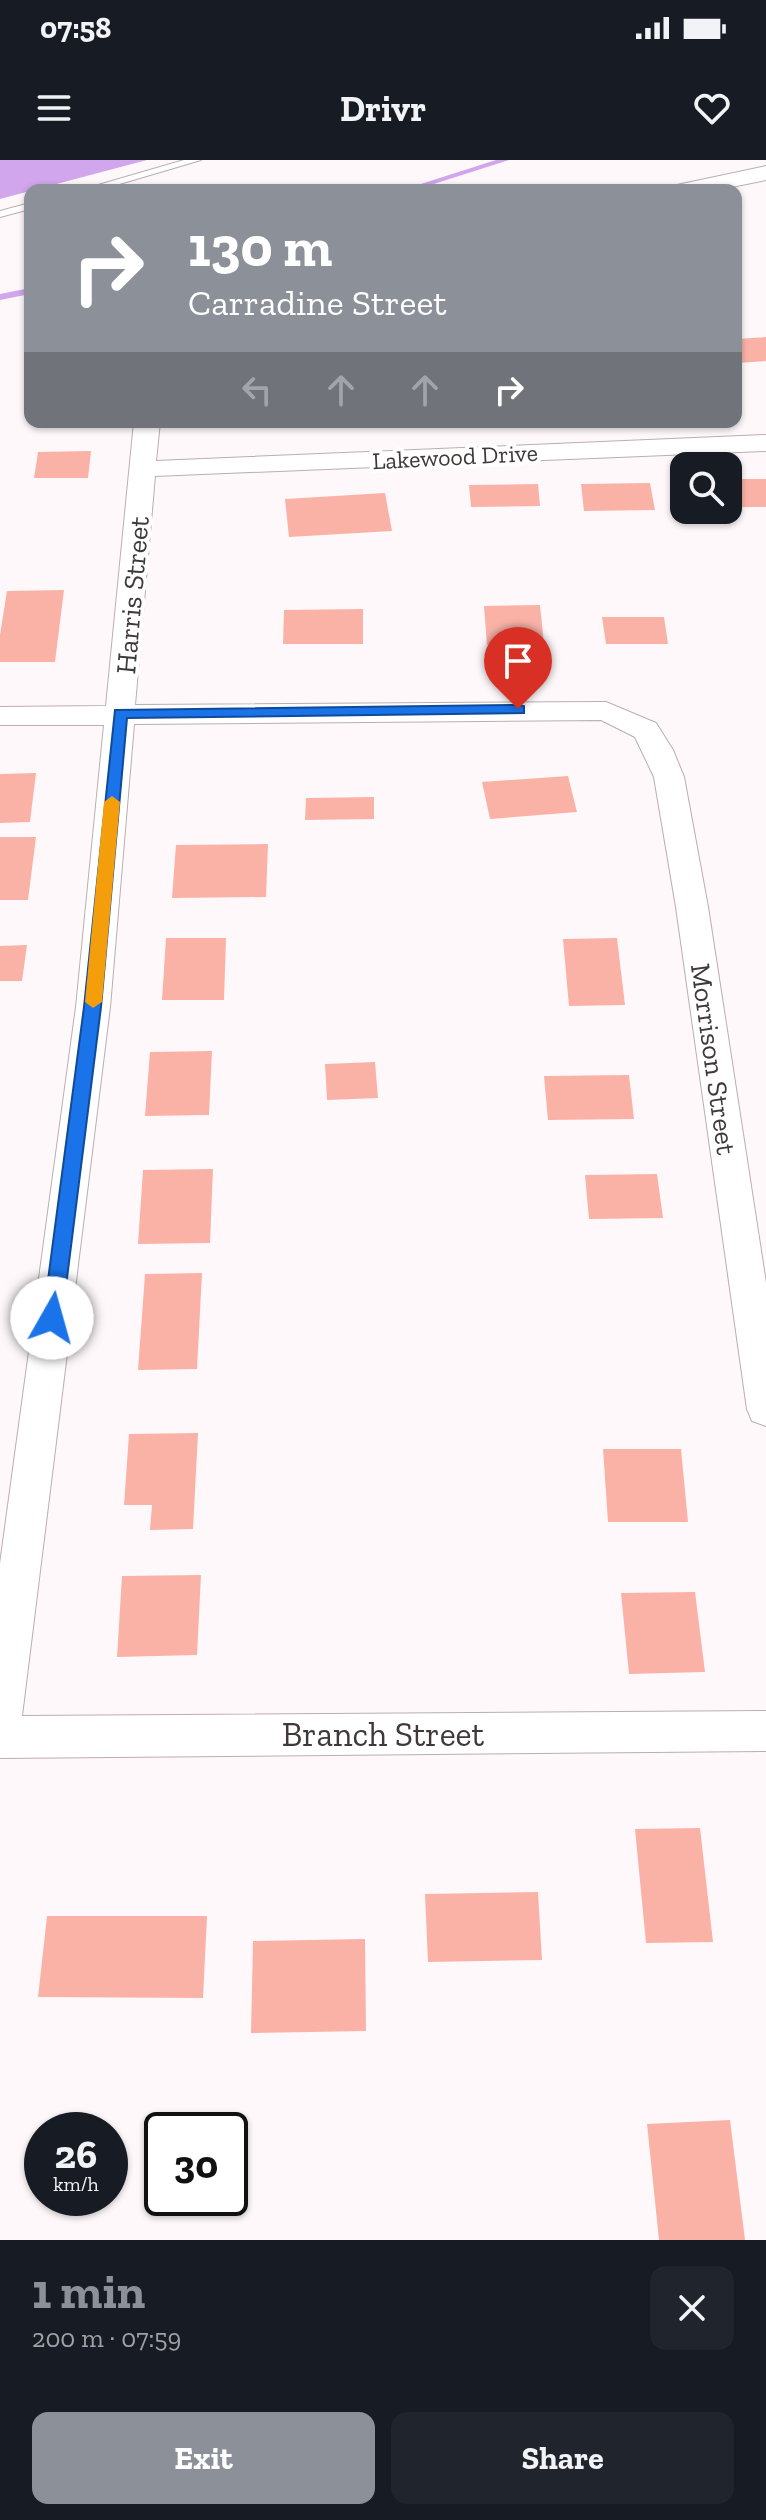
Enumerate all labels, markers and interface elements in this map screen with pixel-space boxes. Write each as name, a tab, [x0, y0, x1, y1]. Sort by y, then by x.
text: 07:58	[40, 10, 111, 46]
icon: menu	[32, 86, 76, 130]
icon: heart	[690, 86, 734, 130]
text: Drivr	[340, 87, 426, 130]
text: 130 m	[188, 213, 332, 280]
icon: right	[56, 216, 160, 320]
text: Carradine Street	[188, 281, 447, 324]
icon: left	[235, 368, 279, 412]
icon: ahead	[319, 368, 363, 412]
icon: ahead	[403, 368, 447, 412]
icon: right	[487, 368, 531, 412]
street label: Lakewood Drive	[371, 438, 538, 475]
map controls	[670, 452, 742, 524]
button: search	[670, 452, 742, 524]
street label: Harris Street	[109, 514, 156, 675]
pin	[484, 627, 552, 709]
icon: arrive	[496, 639, 540, 683]
street label: Morrison Street	[684, 961, 743, 1157]
position arrow	[10, 1276, 94, 1360]
street label: Branch Street	[282, 1714, 485, 1755]
speed limit sign: 30	[144, 2112, 248, 2216]
text: 26	[55, 2130, 97, 2178]
text: km/h	[53, 2172, 99, 2196]
text: 1 min	[32, 2263, 145, 2320]
button: close	[650, 2266, 734, 2350]
text: 200 m · 07:59	[32, 2322, 181, 2354]
button: Exit	[32, 2412, 375, 2504]
button: Share	[391, 2412, 734, 2504]

